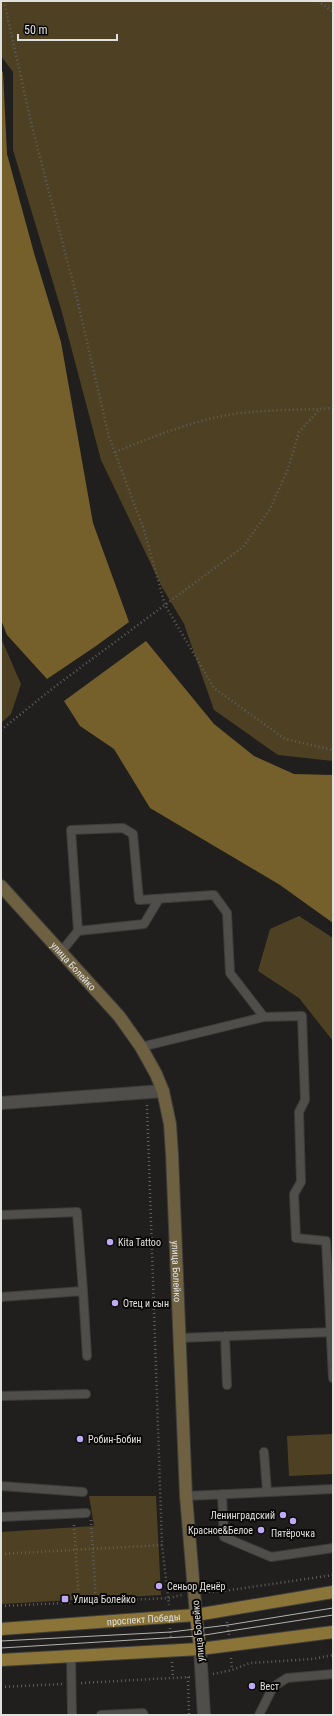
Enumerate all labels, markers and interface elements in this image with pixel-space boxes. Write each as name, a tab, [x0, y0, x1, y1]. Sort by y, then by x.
scale bar	[18, 16, 117, 42]
text: 50 m	[24, 23, 48, 37]
street label: улица Болейко	[49, 939, 98, 992]
marker: Kita Tattoo	[105, 1237, 115, 1247]
place label: Kita Tattoo	[118, 1237, 161, 1248]
street label: улица Болейко	[170, 1240, 184, 1302]
marker: Отец и сын	[110, 1298, 120, 1308]
place label: Отец и сын	[123, 1298, 169, 1309]
marker: Робин-Бобин	[75, 1434, 85, 1444]
place label: Робин-Бобин	[88, 1434, 141, 1445]
place label: Ленинградский	[210, 1510, 275, 1521]
marker: Ленинградский	[278, 1510, 288, 1520]
marker: Пятёрочка	[288, 1516, 298, 1526]
place label: Красное&Белое	[188, 1525, 253, 1536]
marker: Красное&Белое	[256, 1525, 266, 1535]
place label: Пятёрочка	[271, 1528, 315, 1539]
marker: Сеньор Денёр	[154, 1581, 164, 1591]
place label: Сеньор Денёр	[167, 1581, 226, 1592]
marker: Улица Болейко	[60, 1594, 70, 1604]
place label: Улица Болейко	[73, 1594, 136, 1605]
street label: улица Болейко	[190, 1600, 206, 1662]
street label: проспект Победы	[106, 1611, 181, 1627]
marker: Вест	[247, 1681, 257, 1691]
place label: Вест	[260, 1681, 279, 1692]

